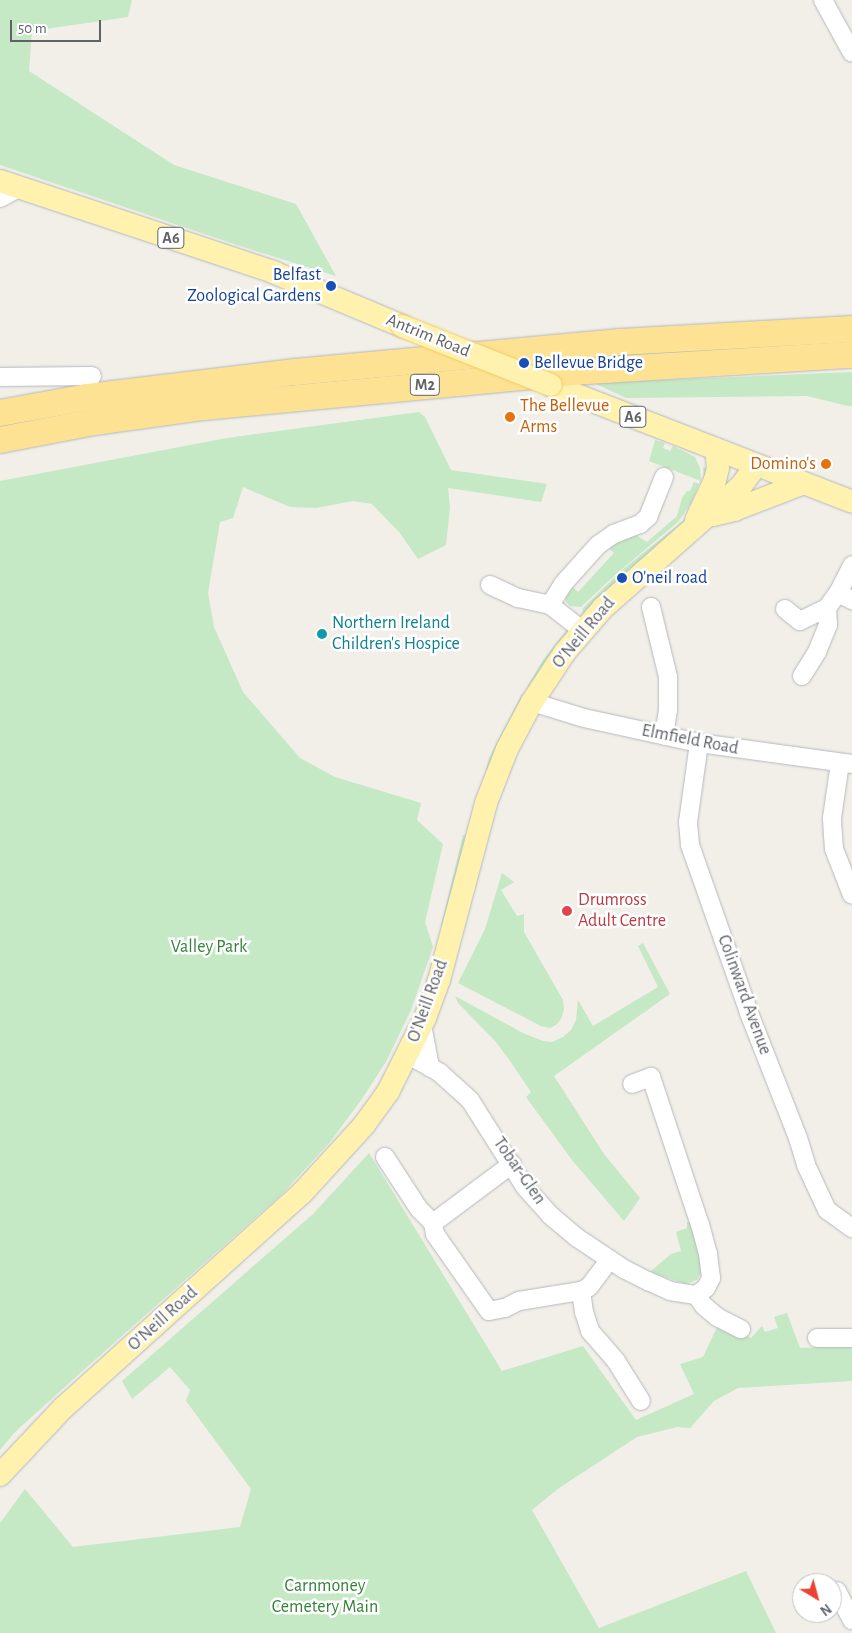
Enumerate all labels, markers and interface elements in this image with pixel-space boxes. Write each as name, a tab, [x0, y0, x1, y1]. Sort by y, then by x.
scale bar	[12, 10, 104, 42]
text: 50 m	[18, 21, 47, 36]
road number: A6	[157, 224, 185, 252]
place label: Belfast Zoological Gardens	[187, 265, 321, 308]
marker: Belfast Zoological Gardens	[325, 280, 337, 292]
street label: Antrim Road	[383, 309, 473, 363]
place label: Bellevue Bridge	[534, 352, 643, 374]
marker: Bellevue Bridge	[518, 357, 530, 369]
road number: M2	[409, 372, 441, 398]
place label: The Bellevue Arms	[520, 396, 609, 438]
road number: A6	[619, 404, 647, 431]
marker: The Bellevue Arms	[504, 411, 516, 423]
place label: Domino's	[750, 453, 816, 475]
marker: Domino's	[820, 458, 832, 470]
place label: O'neil road	[632, 567, 707, 589]
marker: O'neil road	[616, 572, 628, 584]
street label: O'Neill Road	[548, 593, 620, 673]
place label: Northern Ireland Children's Hospice	[332, 613, 460, 656]
marker: Northern Ireland Children's Hospice	[316, 628, 328, 640]
street label: Elmfield Road	[640, 720, 740, 760]
place label: Drumross Adult Centre	[578, 890, 666, 932]
marker: Drumross Adult Centre	[560, 904, 574, 918]
street label: Colinward Avenue	[712, 932, 776, 1058]
park label: Valley Park	[171, 936, 247, 958]
street label: O'Neill Road	[403, 957, 453, 1045]
street label: Tobar-Glen	[488, 1133, 550, 1209]
street label: O'Neill Road	[124, 1282, 202, 1356]
north arrow	[792, 1573, 842, 1623]
park label: Carnmoney Cemetery Main	[272, 1576, 378, 1618]
text: N	[817, 1601, 834, 1618]

